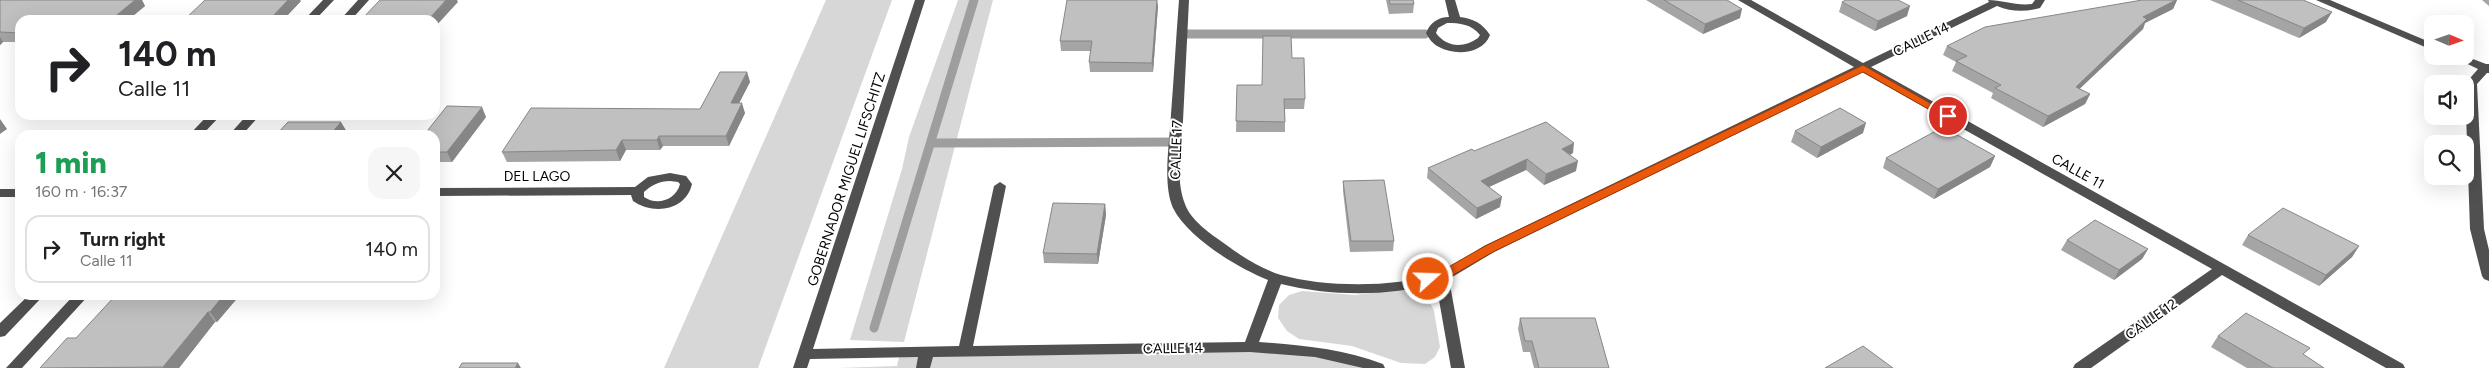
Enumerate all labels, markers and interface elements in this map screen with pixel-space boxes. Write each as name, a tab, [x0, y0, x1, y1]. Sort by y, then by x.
north arrow	[2424, 15, 2474, 65]
map controls	[2424, 15, 2474, 185]
street label: CALLE 14	[1890, 18, 1952, 60]
text: 140 m	[118, 33, 216, 75]
icon: right	[35, 35, 100, 100]
street label: GOBERNADOR MIGUEL LIFSCHITZ	[804, 70, 889, 288]
text: Calle 11	[118, 75, 190, 102]
button: sound	[2424, 75, 2474, 125]
pin	[1927, 95, 1969, 137]
icon: arrive	[1934, 102, 1962, 130]
street label: CALLE 17	[1167, 120, 1186, 180]
button: search	[2424, 135, 2474, 185]
text: 1 min	[35, 144, 107, 181]
button: close	[368, 147, 420, 199]
street label: CALLE 11	[2049, 150, 2107, 193]
street label: DEL LAGO	[504, 168, 570, 185]
text: 160 m · 16:37	[35, 182, 127, 201]
text: Turn right	[80, 228, 166, 251]
icon: right	[37, 235, 65, 263]
text: 140 m	[365, 238, 418, 261]
text: Calle 11	[80, 251, 133, 270]
position arrow	[1401, 252, 1453, 304]
street label: CALLE 12	[2122, 295, 2181, 343]
street label: CALLE 14	[1143, 339, 1204, 358]

